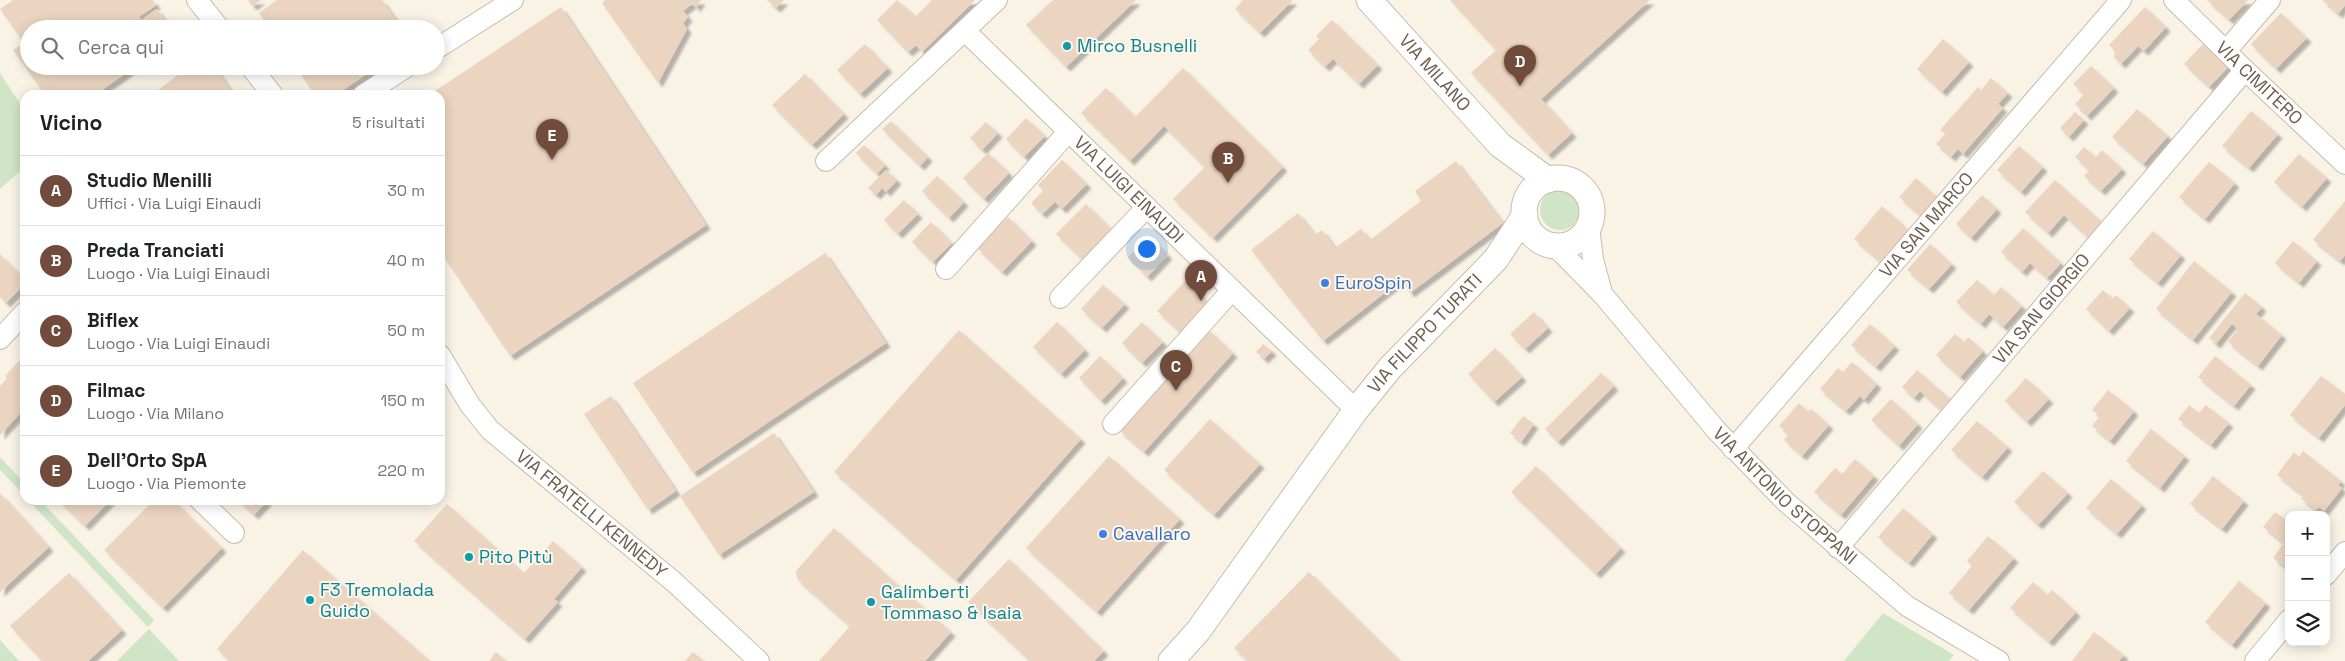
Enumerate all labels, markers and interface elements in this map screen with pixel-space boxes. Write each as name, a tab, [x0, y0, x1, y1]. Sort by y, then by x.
search box	[20, 20, 445, 75]
street label: VIA MILANO	[1394, 29, 1476, 116]
icon: search	[38, 34, 66, 62]
place label: Mirco Busnelli	[1077, 34, 1197, 57]
text: Cerca qui	[78, 35, 164, 60]
street label: VIA CIMITERO	[2211, 36, 2308, 129]
marker: Mirco Busnelli	[1061, 40, 1073, 52]
pin: D	[1504, 45, 1536, 86]
text: Vicino	[40, 109, 102, 136]
text: 5 risultati	[352, 112, 425, 133]
pin: E	[536, 119, 568, 160]
street label: VIA LUIGI EINAUDI	[1069, 131, 1189, 248]
pin: B	[1212, 142, 1244, 183]
street label: VIA SAN MARCO	[1874, 167, 1978, 282]
text: Studio Menilli	[87, 168, 212, 193]
text: A	[51, 180, 61, 201]
text: 30 m	[387, 180, 425, 201]
text: Uffici · Via Luigi Einaudi	[87, 193, 261, 214]
your location	[1134, 236, 1160, 262]
text: Preda Tranciati	[87, 238, 224, 263]
street label: VIA SAN GIORGIO	[1988, 249, 2095, 369]
text: B	[51, 250, 61, 271]
text: 40 m	[387, 250, 425, 271]
pin: A	[1185, 260, 1217, 301]
text: Luogo · Via Luigi Einaudi	[87, 263, 270, 284]
street label: VIA FILIPPO TURATI	[1362, 268, 1487, 398]
place label: EuroSpin	[1335, 271, 1412, 294]
marker: EuroSpin	[1319, 277, 1331, 289]
text: Biflex	[87, 308, 139, 333]
text: C	[51, 320, 61, 341]
text: 50 m	[387, 320, 425, 341]
text: Luogo · Via Luigi Einaudi	[87, 333, 270, 354]
pin: C	[1160, 350, 1192, 391]
text: Filmac	[87, 378, 145, 403]
text: D	[51, 390, 61, 411]
text: 150 m	[381, 390, 425, 411]
text: Luogo · Via Milano	[87, 403, 224, 424]
street label: VIA ANTONIO STOPPANI	[1708, 422, 1862, 569]
street label: VIA FRATELLI KENNEDY	[511, 444, 672, 583]
text: Dell'Orto SpA	[87, 448, 207, 473]
text: E	[52, 460, 60, 481]
text: 220 m	[378, 460, 425, 481]
text: Luogo · Via Piemonte	[87, 473, 246, 494]
map controls	[2285, 511, 2330, 646]
button: +	[2285, 511, 2330, 556]
place label: Cavallaro	[1113, 522, 1191, 545]
marker: Cavallaro	[1097, 528, 1109, 540]
place label: Pito Pitù	[479, 545, 552, 568]
marker: Pito Pitù	[463, 551, 475, 563]
button: −	[2285, 556, 2330, 601]
place label: F3 Tremolada Guido	[320, 578, 434, 622]
place label: Galimberti Tommaso & Isaia	[881, 580, 1022, 624]
marker: F3 Tremolada Guido	[304, 594, 316, 606]
marker: Galimberti Tommaso & Isaia	[865, 596, 877, 608]
button: layers	[2285, 601, 2330, 646]

